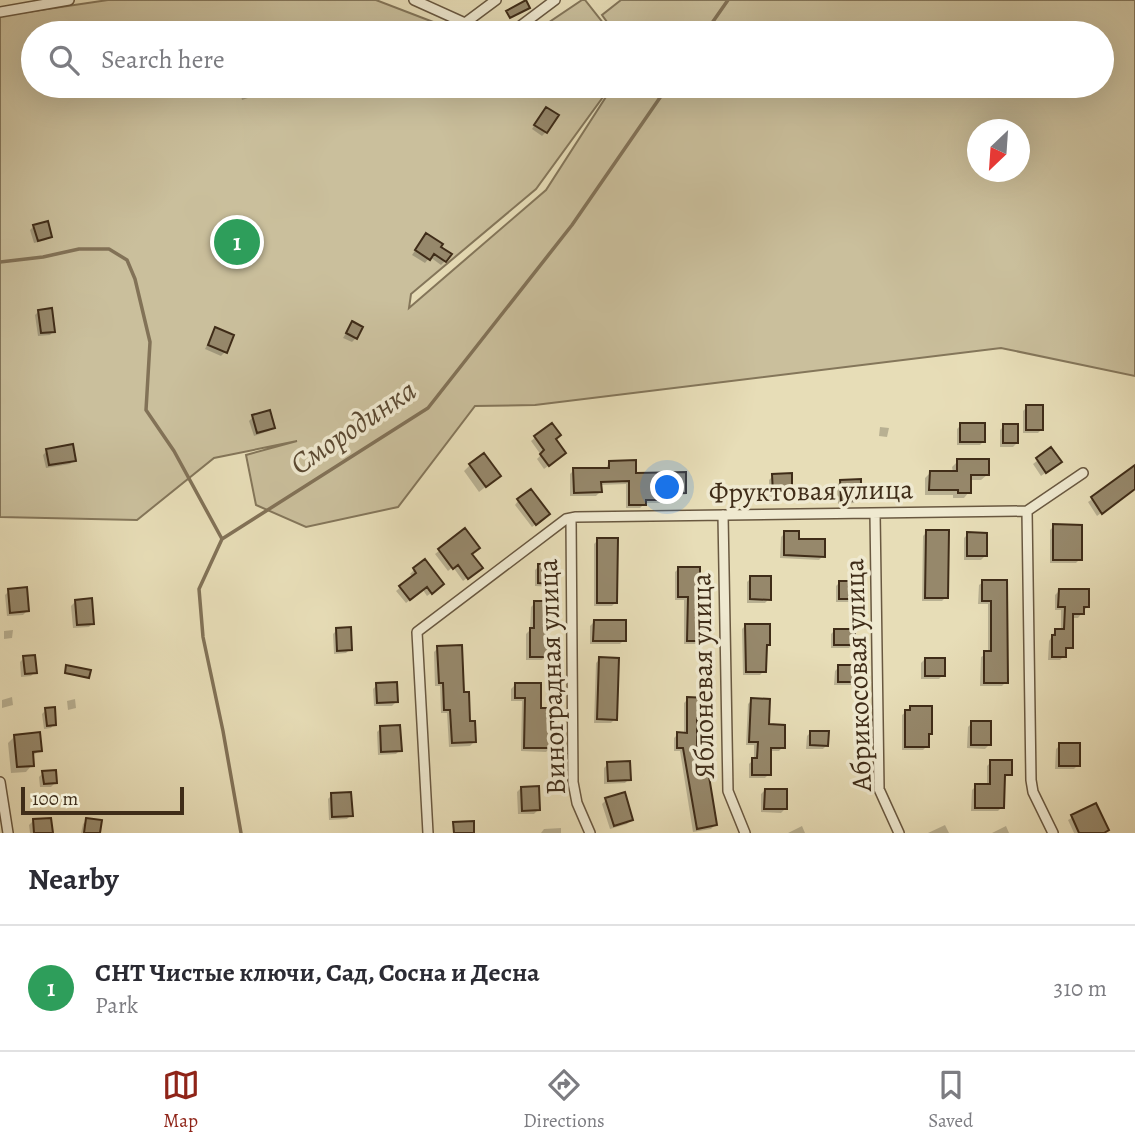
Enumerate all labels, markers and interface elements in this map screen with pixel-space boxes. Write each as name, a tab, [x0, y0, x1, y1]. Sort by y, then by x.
search box	[21, 21, 1114, 98]
icon: search	[45, 41, 83, 79]
text: Search here	[101, 42, 225, 77]
north arrow	[967, 119, 1030, 182]
pin: 1	[214, 216, 260, 268]
water label: Смородинка	[282, 370, 424, 484]
your location	[650, 470, 684, 504]
street label: Фруктовая улица	[708, 470, 914, 512]
street label: Виноградная улица	[529, 558, 575, 796]
street label: Абрикосовая улица	[835, 558, 881, 793]
street label: Яблоневая улица	[682, 573, 724, 779]
scale bar	[21, 784, 184, 816]
text: 100 m	[32, 786, 78, 812]
text: Nearby	[28, 859, 119, 899]
text: СНТ Чистые ключи, Сад, Сосна и Десна	[95, 955, 540, 990]
text: 1	[47, 973, 55, 1004]
text: 310 m	[1054, 973, 1107, 1004]
text: Park	[95, 990, 138, 1021]
tab: Map	[162, 1066, 200, 1134]
tab: Directions	[523, 1066, 605, 1134]
tab: Saved	[928, 1066, 973, 1134]

